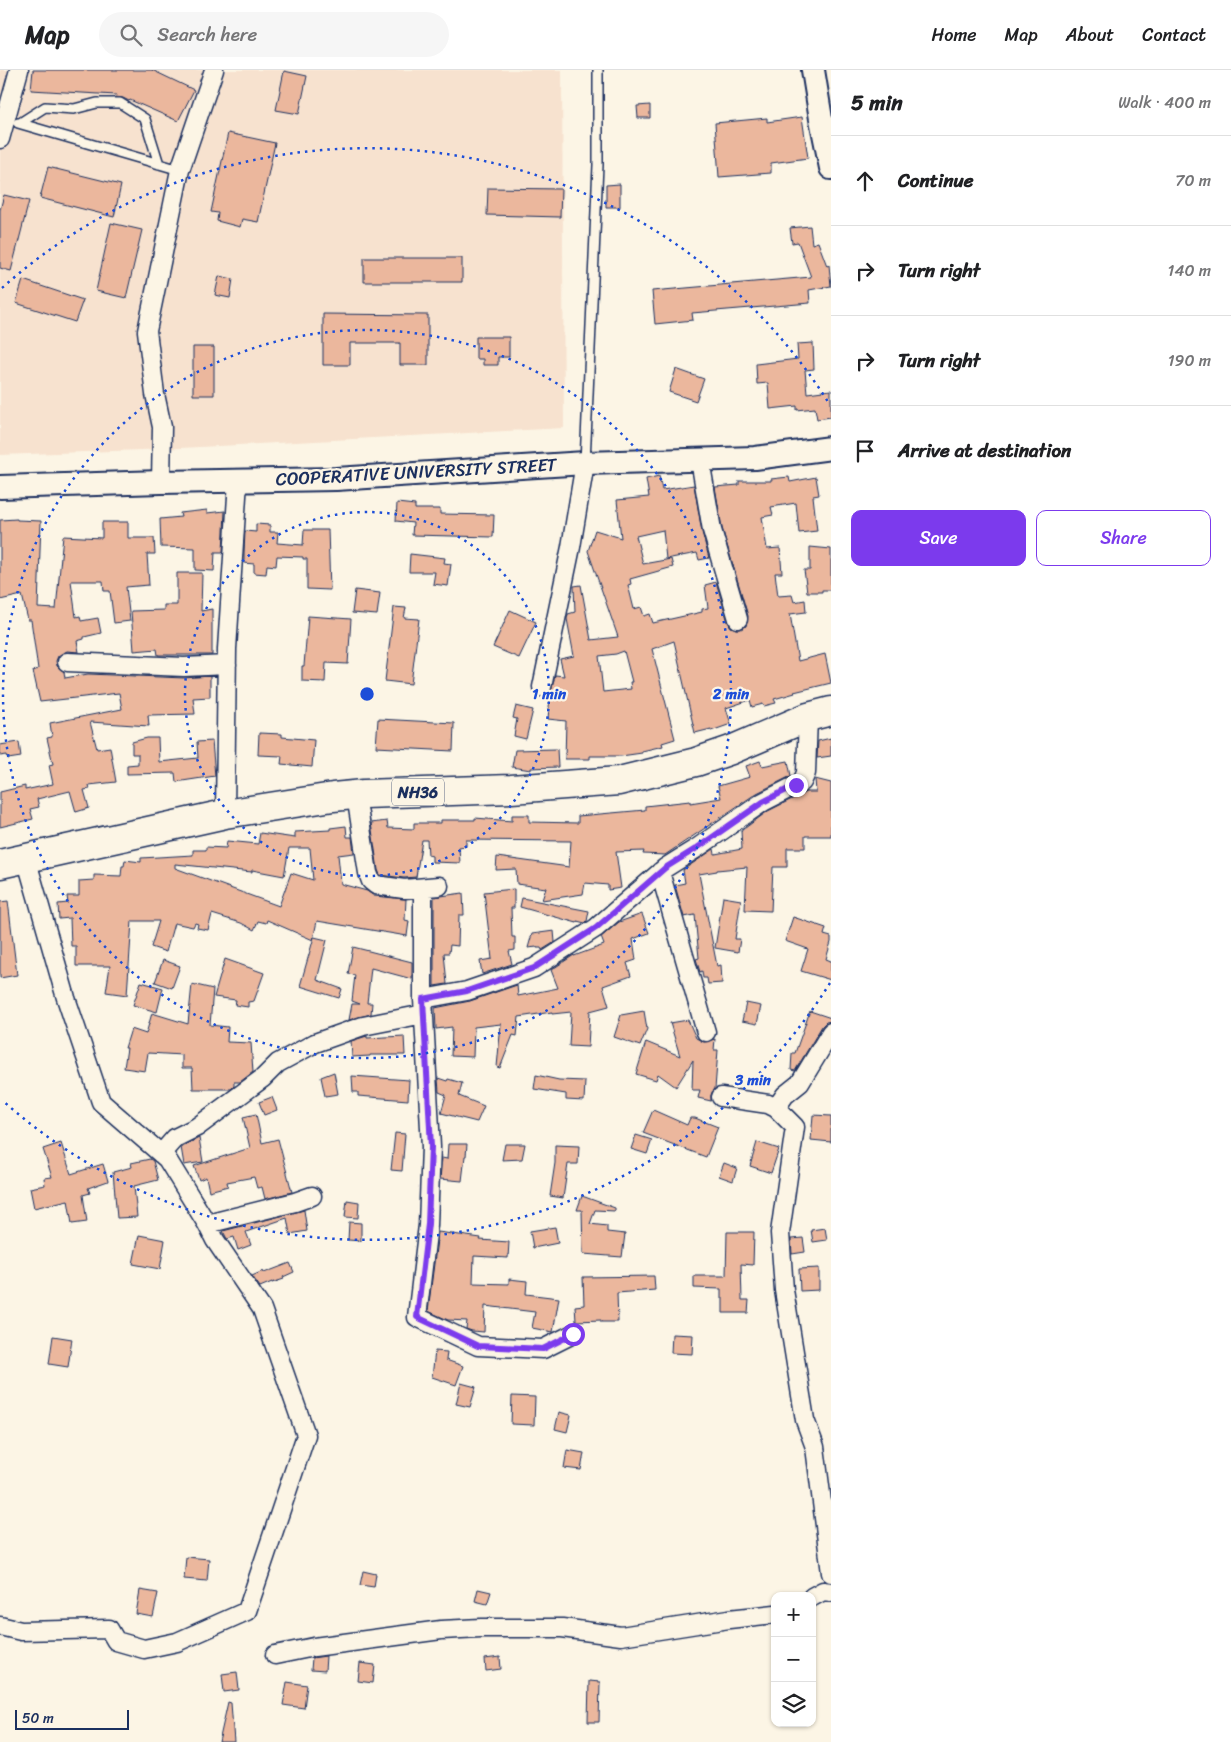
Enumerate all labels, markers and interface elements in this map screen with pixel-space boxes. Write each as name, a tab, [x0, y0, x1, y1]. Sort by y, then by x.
search box	[99, 12, 449, 57]
text: Map	[25, 14, 69, 56]
text: Search here	[157, 18, 257, 51]
text: Home	[932, 19, 977, 51]
text: Map	[1005, 19, 1038, 51]
text: About	[1066, 19, 1114, 51]
text: Contact	[1142, 19, 1206, 51]
icon: search	[117, 21, 145, 49]
text: 5 min	[851, 84, 903, 122]
text: Walk · 400 m	[1118, 88, 1211, 117]
text: Continue	[898, 164, 974, 197]
text: 70 m	[1175, 166, 1211, 195]
icon: ahead	[851, 167, 879, 195]
text: Turn right	[898, 254, 980, 287]
text: 140 m	[1168, 256, 1211, 285]
icon: right	[851, 257, 879, 285]
text: Turn right	[898, 344, 980, 377]
text: 190 m	[1168, 346, 1211, 375]
icon: right	[851, 347, 879, 375]
text: Arrive at destination	[898, 434, 1071, 467]
icon: arrive	[851, 437, 879, 465]
street label: COOPERATIVE UNIVERSITY STREET	[275, 449, 558, 495]
button: Save	[851, 510, 1026, 566]
button: Share	[1036, 510, 1211, 566]
text: 1 min	[532, 681, 567, 707]
text: 2 min	[712, 681, 750, 707]
centre of rings	[358, 685, 376, 703]
route end	[785, 774, 808, 797]
road number: NH36	[392, 779, 444, 806]
text: 3 min	[734, 1067, 772, 1093]
route start	[562, 1323, 585, 1346]
map controls	[771, 1592, 816, 1727]
button: +	[771, 1592, 816, 1637]
button: −	[771, 1637, 816, 1682]
button: layers	[771, 1682, 816, 1727]
text: 50 m	[22, 1706, 54, 1731]
scale bar	[15, 1707, 129, 1730]

